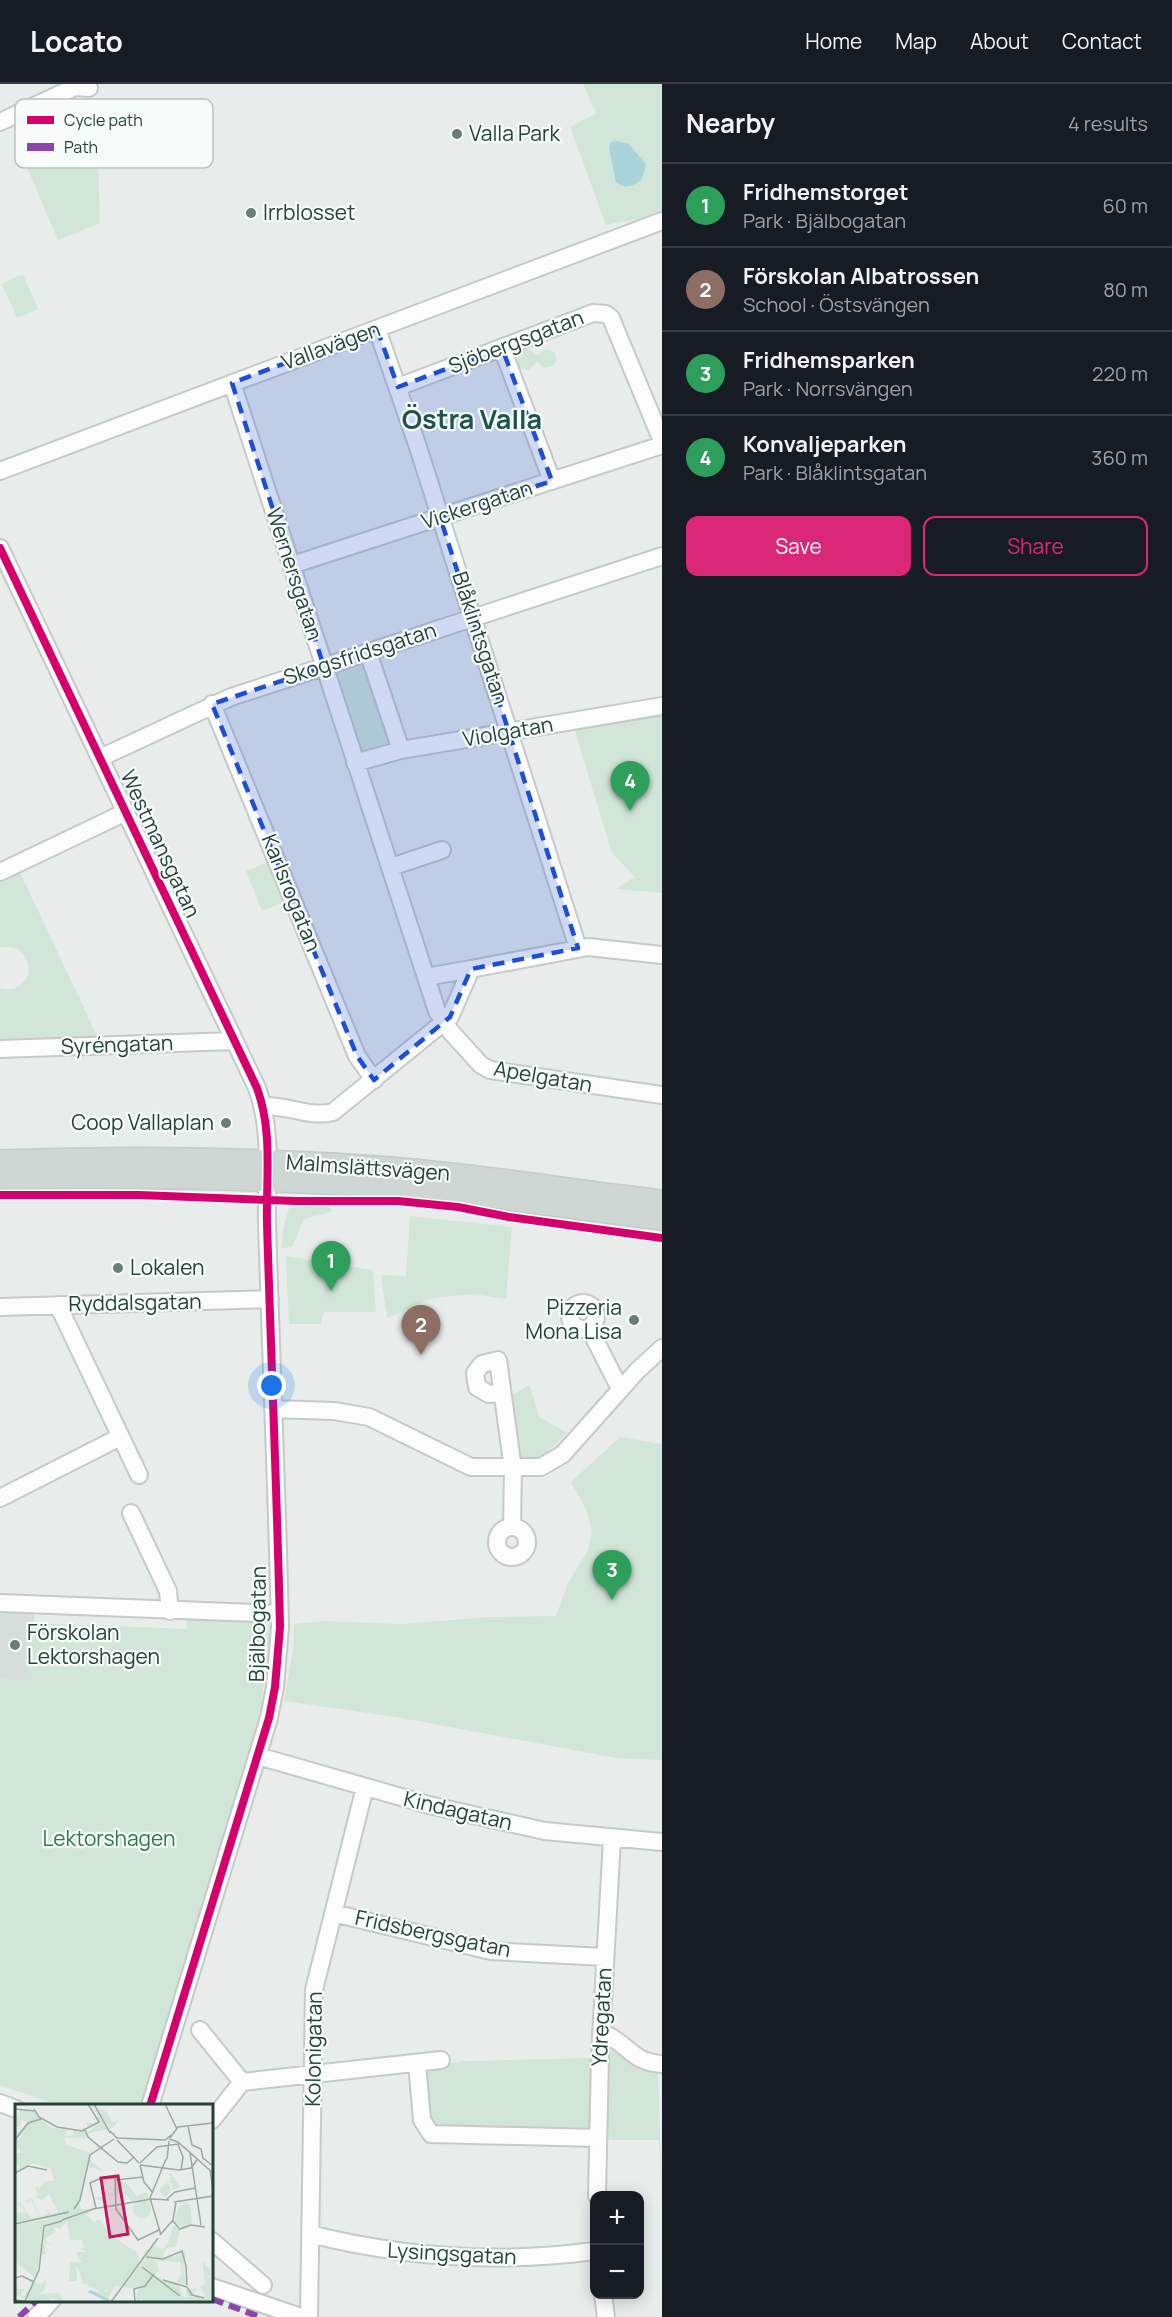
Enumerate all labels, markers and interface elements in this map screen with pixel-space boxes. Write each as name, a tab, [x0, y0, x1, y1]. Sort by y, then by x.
text: Locato	[30, 22, 123, 60]
text: Home	[805, 27, 862, 55]
text: Map	[895, 27, 937, 55]
text: About	[970, 27, 1029, 55]
text: Contact	[1062, 27, 1142, 55]
legend	[15, 99, 213, 168]
text: Nearby	[686, 105, 775, 141]
text: Cycle path	[64, 109, 143, 131]
text: 4 results	[1068, 110, 1148, 137]
place label: Valla Park	[469, 119, 560, 147]
marker: Valla Park	[450, 127, 464, 141]
text: Path	[64, 136, 98, 158]
text: Fridhemstorget	[743, 177, 909, 207]
text: 1	[701, 192, 710, 219]
text: 60 m	[1102, 192, 1148, 219]
place label: Irrblosset	[263, 198, 355, 226]
marker: Irrblosset	[244, 206, 258, 220]
text: Park · Bjälbogatan	[743, 207, 906, 234]
text: Förskolan Albatrossen	[743, 261, 979, 291]
text: 2	[700, 276, 711, 303]
text: 80 m	[1103, 276, 1148, 303]
text: School · Östsvängen	[743, 291, 930, 318]
street label: Sjöbergsgatan	[444, 302, 587, 380]
street label: Vallavägen	[277, 314, 384, 376]
text: Fridhemsparken	[743, 345, 915, 375]
text: 3	[700, 360, 711, 387]
text: 220 m	[1092, 360, 1148, 387]
text: Park · Norrsvängen	[743, 375, 913, 402]
district label: Östra Valla	[402, 400, 542, 437]
text: Konvaljeparken	[743, 429, 907, 459]
text: 4	[699, 444, 712, 471]
text: 360 m	[1091, 444, 1148, 471]
text: Park · Blåklintsgatan	[743, 459, 927, 486]
street label: Vickergatan	[418, 473, 536, 535]
street label: Wernersgatan	[260, 504, 330, 644]
button: Save	[686, 516, 911, 576]
button: Share	[923, 516, 1148, 576]
street label: Blåklintsgatan	[446, 568, 516, 708]
street label: Skogsfridsgatan	[280, 615, 440, 691]
street label: Violgatan	[461, 709, 555, 753]
pin: 4	[610, 762, 650, 811]
street label: Westmansgatan	[114, 765, 207, 922]
street label: Karlsrogatan	[256, 830, 328, 955]
street label: Syréngatan	[60, 1028, 174, 1060]
street label: Apelgatan	[492, 1054, 595, 1098]
place label: Coop Vallaplan	[71, 1108, 214, 1136]
marker: Coop Vallaplan	[219, 1116, 233, 1130]
street label: Malmslättsvägen	[285, 1147, 451, 1187]
pin: 1	[312, 1242, 350, 1291]
place label: Lokalen	[130, 1253, 205, 1281]
marker: Lokalen	[111, 1261, 125, 1275]
street label: Ryddalsgatan	[68, 1287, 202, 1317]
place label: Pizzeria Mona Lisa	[525, 1293, 622, 1345]
pin: 2	[402, 1306, 440, 1355]
marker: Pizzeria Mona Lisa	[627, 1313, 641, 1327]
your location	[257, 1371, 286, 1400]
pin: 3	[592, 1550, 632, 1600]
street label: Bjälbogatan	[242, 1566, 272, 1682]
place label: Förskolan Lektorshagen	[27, 1618, 160, 1670]
marker: Förskolan Lektorshagen	[8, 1638, 22, 1652]
street label: Kindagatan	[401, 1784, 515, 1836]
park label: Lektorshagen	[42, 1824, 176, 1852]
street label: Fridsbergsgatan	[353, 1903, 514, 1963]
street label: Ydregatan	[584, 1967, 618, 2067]
street label: Kolonigatan	[298, 1991, 328, 2107]
inset map	[15, 2104, 213, 2302]
map controls	[590, 2191, 644, 2299]
button: +	[590, 2191, 644, 2245]
street label: Lysingsgatan	[387, 2236, 517, 2270]
button: −	[590, 2245, 644, 2299]

